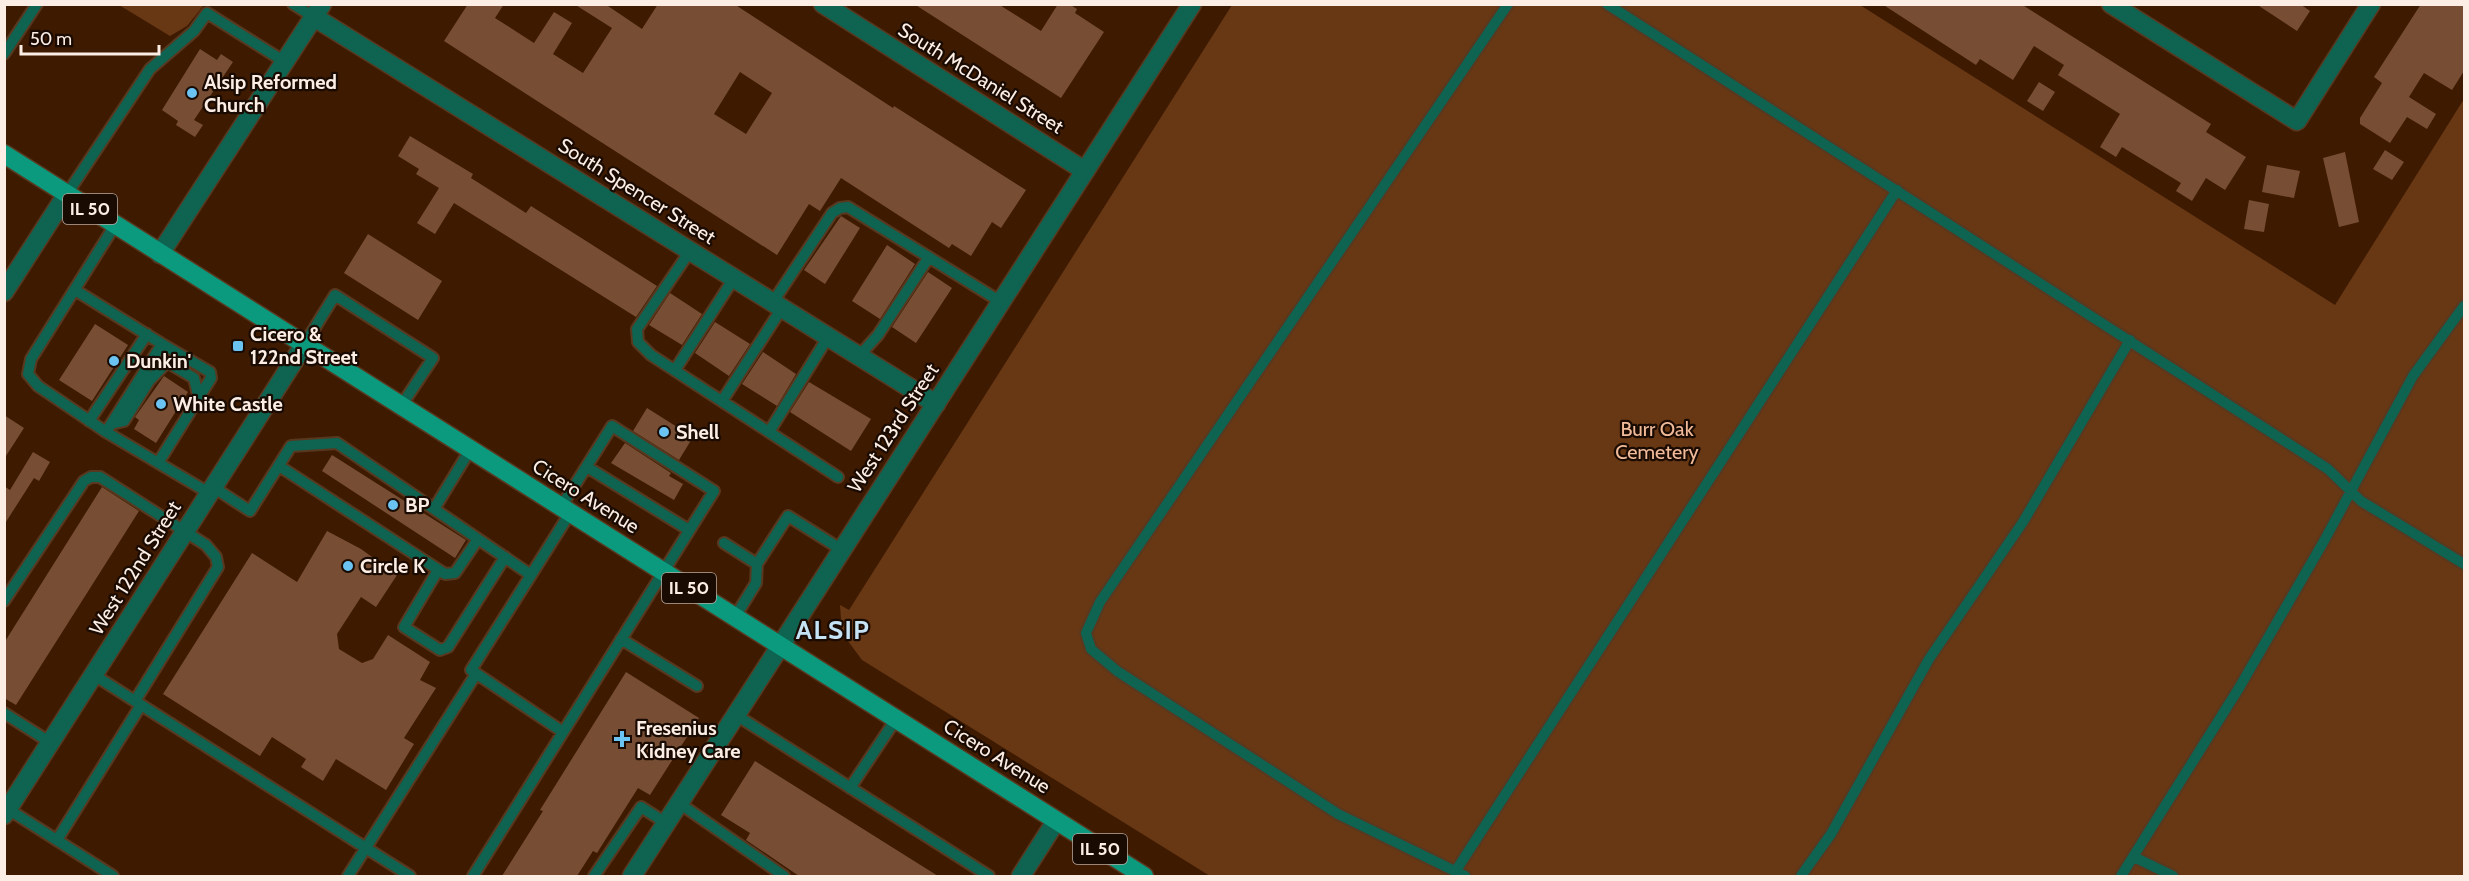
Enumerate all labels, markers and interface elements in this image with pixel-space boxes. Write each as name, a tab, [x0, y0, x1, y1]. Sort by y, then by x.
street label: South McDaniel Street	[894, 17, 1068, 139]
scale bar	[21, 18, 159, 56]
text: 50 m	[30, 28, 72, 50]
place label: Alsip Reformed Church	[204, 70, 337, 117]
marker: Alsip Reformed Church	[185, 86, 199, 100]
street label: South Spencer Street	[554, 133, 720, 249]
road number: IL 50	[63, 194, 117, 224]
place label: Cicero & 122nd Street	[250, 322, 358, 369]
marker: Cicero & 122nd Street	[231, 339, 245, 353]
place label: Dunkin'	[126, 349, 192, 373]
marker: Dunkin'	[107, 354, 121, 368]
street label: West 123rd Street	[842, 359, 944, 497]
place label: White Castle	[173, 392, 283, 416]
marker: White Castle	[154, 397, 168, 411]
park label: Burr Oak Cemetery	[1615, 417, 1699, 464]
place label: Shell	[676, 420, 719, 444]
marker: Shell	[657, 425, 671, 439]
street label: Cicero Avenue	[528, 454, 644, 538]
place label: BP	[405, 493, 430, 517]
street label: West 122nd Street	[84, 496, 186, 639]
marker: BP	[386, 498, 400, 512]
place label: Circle K	[360, 554, 426, 578]
marker: Circle K	[341, 559, 355, 573]
road number: IL 50	[662, 573, 716, 603]
district label: ALSIP	[796, 614, 870, 646]
street label: Cicero Avenue	[939, 714, 1055, 798]
place label: Fresenius Kidney Care	[636, 716, 741, 763]
marker: Fresenius Kidney Care	[613, 730, 631, 748]
road number: IL 50	[1073, 834, 1127, 864]

